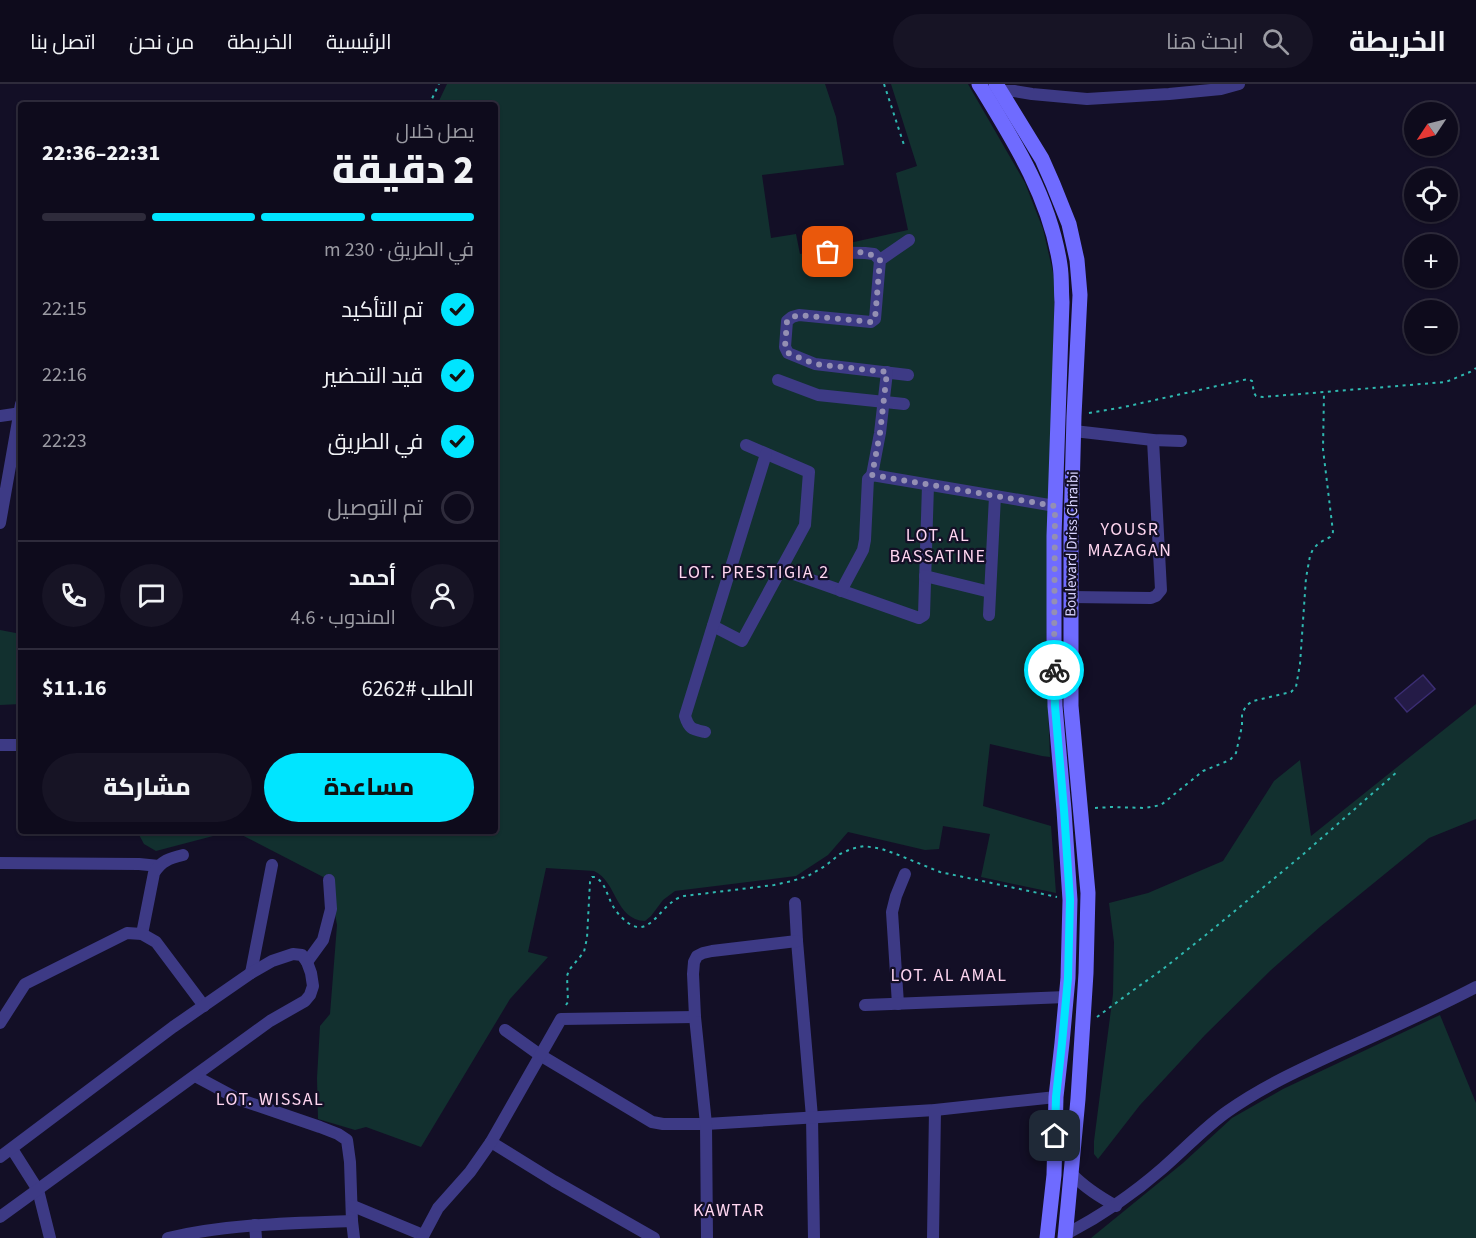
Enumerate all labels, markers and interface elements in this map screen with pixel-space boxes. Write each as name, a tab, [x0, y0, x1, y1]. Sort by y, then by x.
search box	[893, 14, 1313, 68]
text: الخريطة	[1349, 22, 1446, 62]
icon: search	[1259, 25, 1292, 58]
text: ابحث هنا	[1166, 26, 1244, 58]
text: اتصل بنا	[30, 27, 96, 57]
text: من نحن	[129, 27, 194, 57]
text: الخريطة	[227, 27, 293, 57]
text: الرئيسية	[326, 27, 392, 57]
north arrow	[1404, 102, 1458, 156]
map controls	[1404, 102, 1458, 354]
text: يصل خلال	[396, 118, 474, 146]
text: 22:31–22:36	[42, 137, 160, 169]
text: 2 دقيقة	[332, 143, 474, 199]
button: locate	[1404, 168, 1458, 222]
pin	[802, 226, 853, 277]
button: +	[1404, 234, 1458, 288]
icon: bag	[811, 235, 844, 268]
text: في الطريق · 230 m	[324, 236, 474, 264]
icon: check	[441, 293, 474, 326]
text: تم التأكيد	[341, 294, 423, 326]
text: 22:15	[42, 295, 87, 323]
button: −	[1404, 300, 1458, 354]
icon: check	[441, 359, 474, 392]
text: قيد التحضير	[323, 360, 423, 392]
text: 22:16	[42, 361, 87, 389]
icon: check	[441, 425, 474, 458]
text: في الطريق	[328, 426, 423, 458]
text: 22:23	[42, 427, 87, 455]
street label: Boulevard Driss Chraibi	[1060, 471, 1084, 617]
text: تم التوصيل	[327, 492, 423, 524]
district label: YOUSR MAZAGAN	[1088, 517, 1172, 563]
district label: LOT. AL BASSATINE	[889, 523, 987, 569]
district label: LOT. PRESTIGIA 2	[678, 560, 830, 585]
text: أحمد	[349, 562, 396, 594]
button: phone	[42, 564, 105, 627]
button: chat	[120, 564, 183, 627]
button: person	[411, 564, 474, 627]
text: المندوب · 4.6	[290, 604, 396, 632]
courier	[1024, 640, 1084, 700]
icon: bike	[1038, 654, 1071, 687]
text: $11.16	[42, 672, 107, 704]
text: الطلب #6262	[362, 673, 474, 705]
button: مشاركة	[42, 753, 252, 822]
button: مساعدة	[264, 753, 474, 822]
district label: LOT. AL AMAL	[890, 963, 1008, 988]
district label: LOT. WISSAL	[216, 1087, 324, 1112]
pin	[1029, 1110, 1080, 1161]
icon: home	[1038, 1119, 1071, 1152]
district label: KAWTAR	[693, 1198, 765, 1223]

